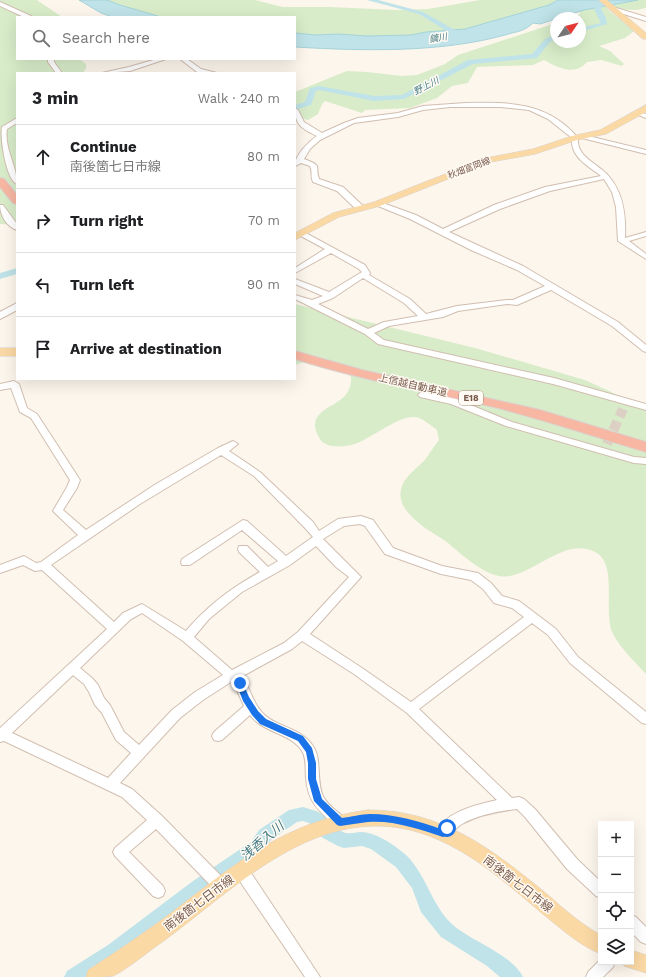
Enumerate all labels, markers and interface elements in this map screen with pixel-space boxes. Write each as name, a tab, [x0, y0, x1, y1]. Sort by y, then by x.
north arrow	[550, 12, 586, 48]
search box	[16, 16, 296, 60]
icon: search	[30, 27, 52, 49]
text: Search here	[62, 29, 150, 47]
water label: 鏑川	[428, 31, 449, 44]
water label: 野上川	[412, 75, 441, 97]
text: 3 min	[32, 88, 78, 108]
text: Walk · 240 m	[198, 91, 280, 106]
text: Continue	[70, 138, 137, 156]
icon: ahead	[32, 146, 54, 168]
text: 80 m	[247, 149, 280, 164]
street label: 秋畑富岡線	[446, 155, 493, 181]
text: 南後箇七日市線	[70, 159, 161, 174]
icon: right	[32, 210, 54, 232]
text: Turn right	[70, 212, 143, 230]
text: 70 m	[248, 213, 280, 228]
icon: left	[32, 274, 54, 296]
text: Turn left	[70, 276, 134, 294]
text: 90 m	[247, 277, 280, 292]
icon: arrive	[32, 338, 54, 360]
text: Arrive at destination	[70, 340, 222, 358]
street label: 上信越自動車道	[378, 372, 448, 398]
road number: E18	[459, 391, 483, 405]
route end	[231, 674, 249, 692]
water label: 浅香入川	[237, 817, 288, 863]
route start	[438, 819, 456, 837]
map controls	[598, 821, 634, 965]
button: +	[598, 821, 634, 857]
street label: 南後箇七日市線	[481, 853, 555, 915]
button: −	[598, 857, 634, 893]
street label: 南後箇七日市線	[161, 872, 237, 934]
button: locate	[598, 893, 634, 929]
button: layers	[598, 929, 634, 965]

